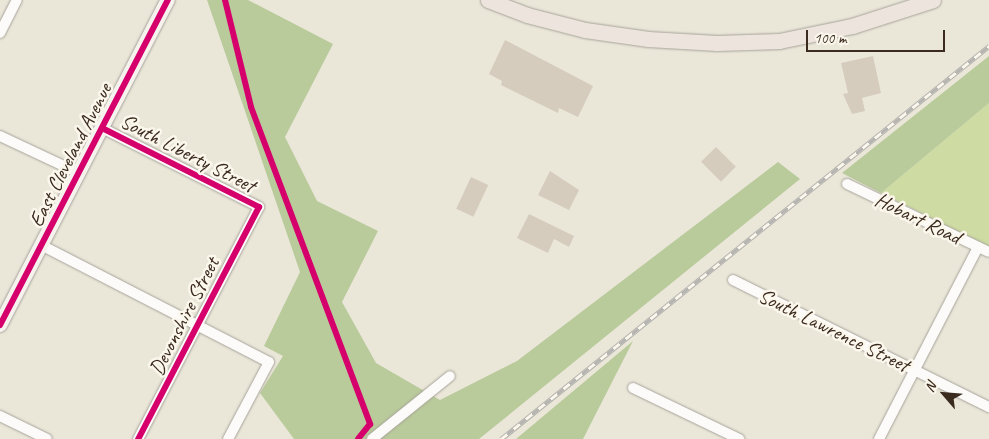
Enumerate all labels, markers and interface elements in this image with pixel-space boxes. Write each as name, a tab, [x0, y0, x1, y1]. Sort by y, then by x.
scale bar	[809, 20, 948, 52]
text: 100 m	[814, 29, 846, 48]
street label: East Cleveland Avenue	[23, 79, 117, 231]
street label: South Liberty Street	[116, 108, 260, 198]
street label: Hobart Road	[871, 187, 965, 249]
street label: Devonshire Street	[143, 253, 225, 379]
street label: South Lawrence Street	[755, 283, 913, 377]
north arrow	[919, 369, 969, 419]
text: N	[921, 379, 940, 395]

